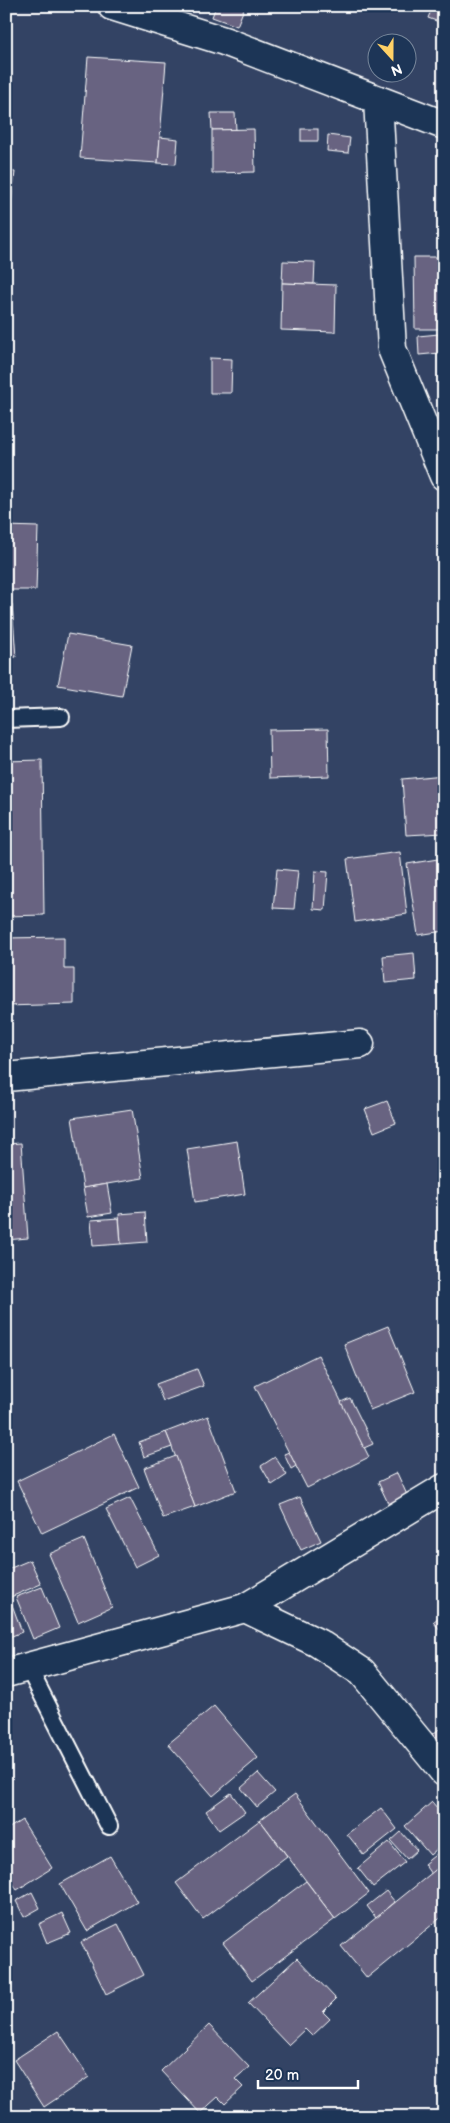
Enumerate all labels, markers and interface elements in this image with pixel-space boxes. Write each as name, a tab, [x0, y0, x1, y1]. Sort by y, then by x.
north arrow	[368, 32, 418, 82]
text: N	[389, 60, 404, 79]
scale bar	[258, 2058, 358, 2090]
text: 20 m	[265, 2066, 299, 2085]

